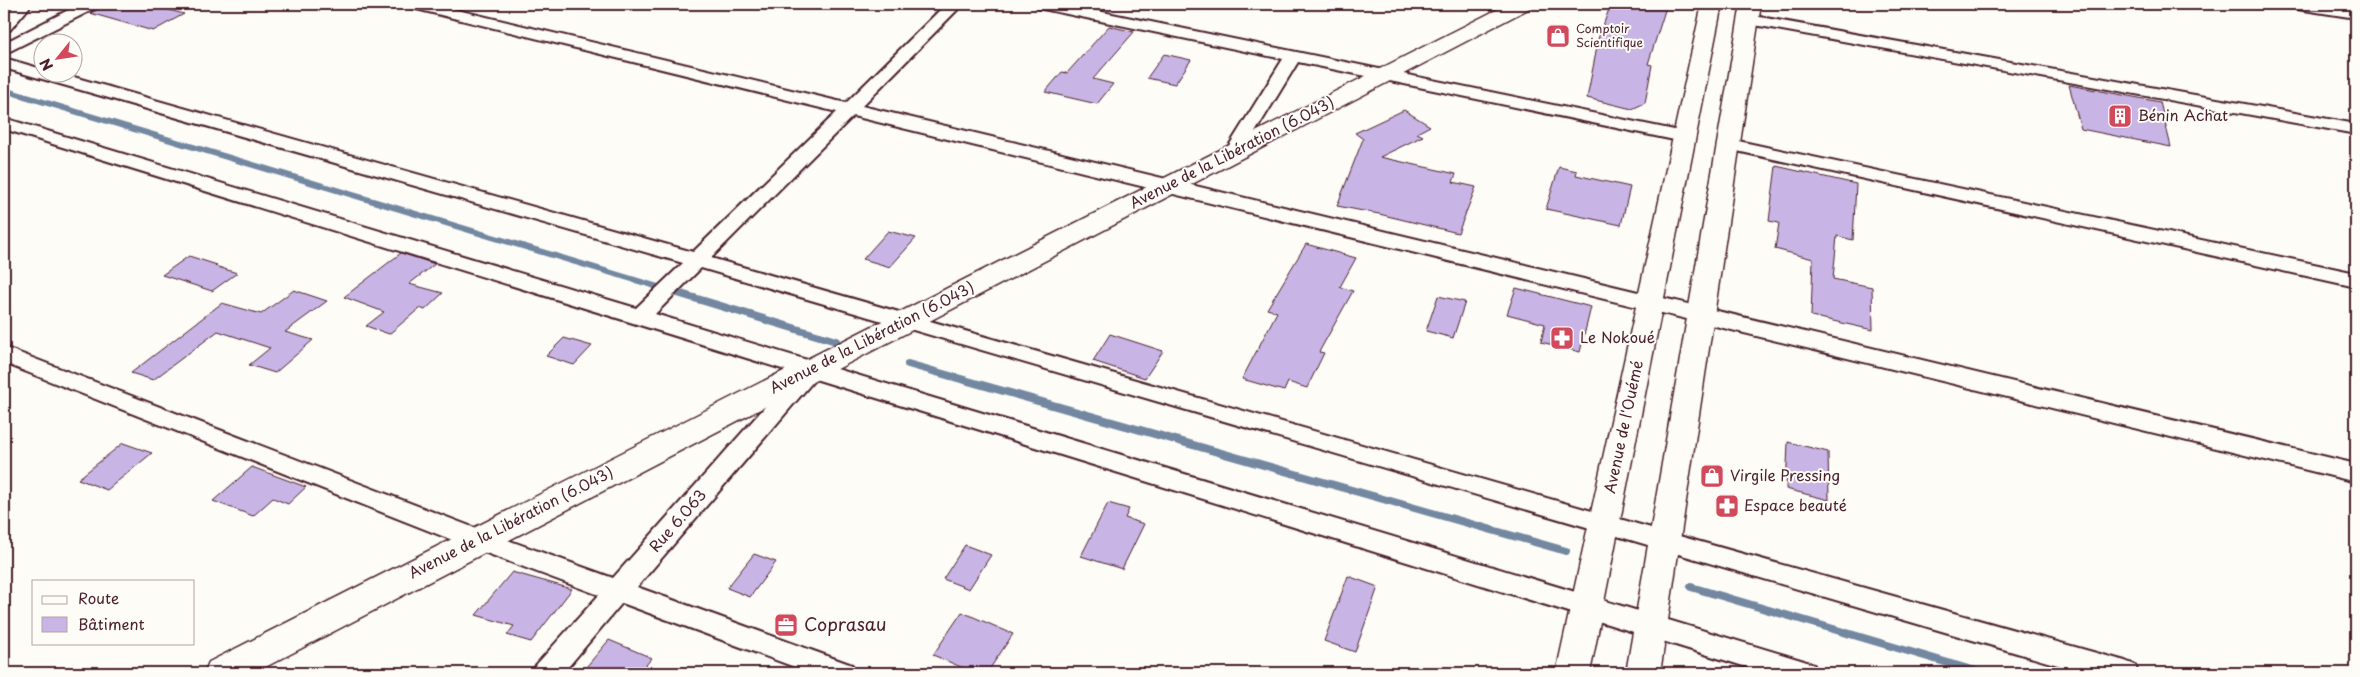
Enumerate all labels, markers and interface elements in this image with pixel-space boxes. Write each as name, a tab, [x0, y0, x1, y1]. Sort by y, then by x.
place label: Comptoir Scientifique	[1576, 19, 1644, 51]
shop icon: Comptoir Scientifique	[1545, 23, 1571, 49]
north arrow	[32, 32, 82, 82]
text: N	[34, 55, 58, 75]
street label: Avenue de la Libération (6.043)	[1125, 90, 1338, 213]
building icon: Bénin Achat	[2107, 103, 2133, 129]
place label: Bénin Achat	[2138, 103, 2228, 126]
street label: Avenue de la Libération (6.043)	[765, 275, 978, 398]
pharmacy icon: Le Nokoué	[1549, 325, 1575, 351]
place label: Le Nokoué	[1580, 325, 1655, 348]
street label: Avenue de l'Ouémé	[1597, 358, 1648, 495]
street label: Avenue de la Libération (6.043)	[404, 460, 617, 583]
shop icon: Virgile Pressing	[1699, 463, 1725, 489]
place label: Virgile Pressing	[1730, 463, 1840, 486]
street label: Rue 6.063	[643, 483, 711, 557]
pharmacy icon: Espace beauté	[1714, 493, 1740, 519]
place label: Espace beauté	[1744, 493, 1847, 516]
legend	[32, 580, 195, 644]
text: Route	[78, 586, 119, 609]
place label: Coprasau	[804, 610, 887, 637]
text: Bâtiment	[78, 612, 145, 635]
office icon: Coprasau	[773, 612, 799, 638]

